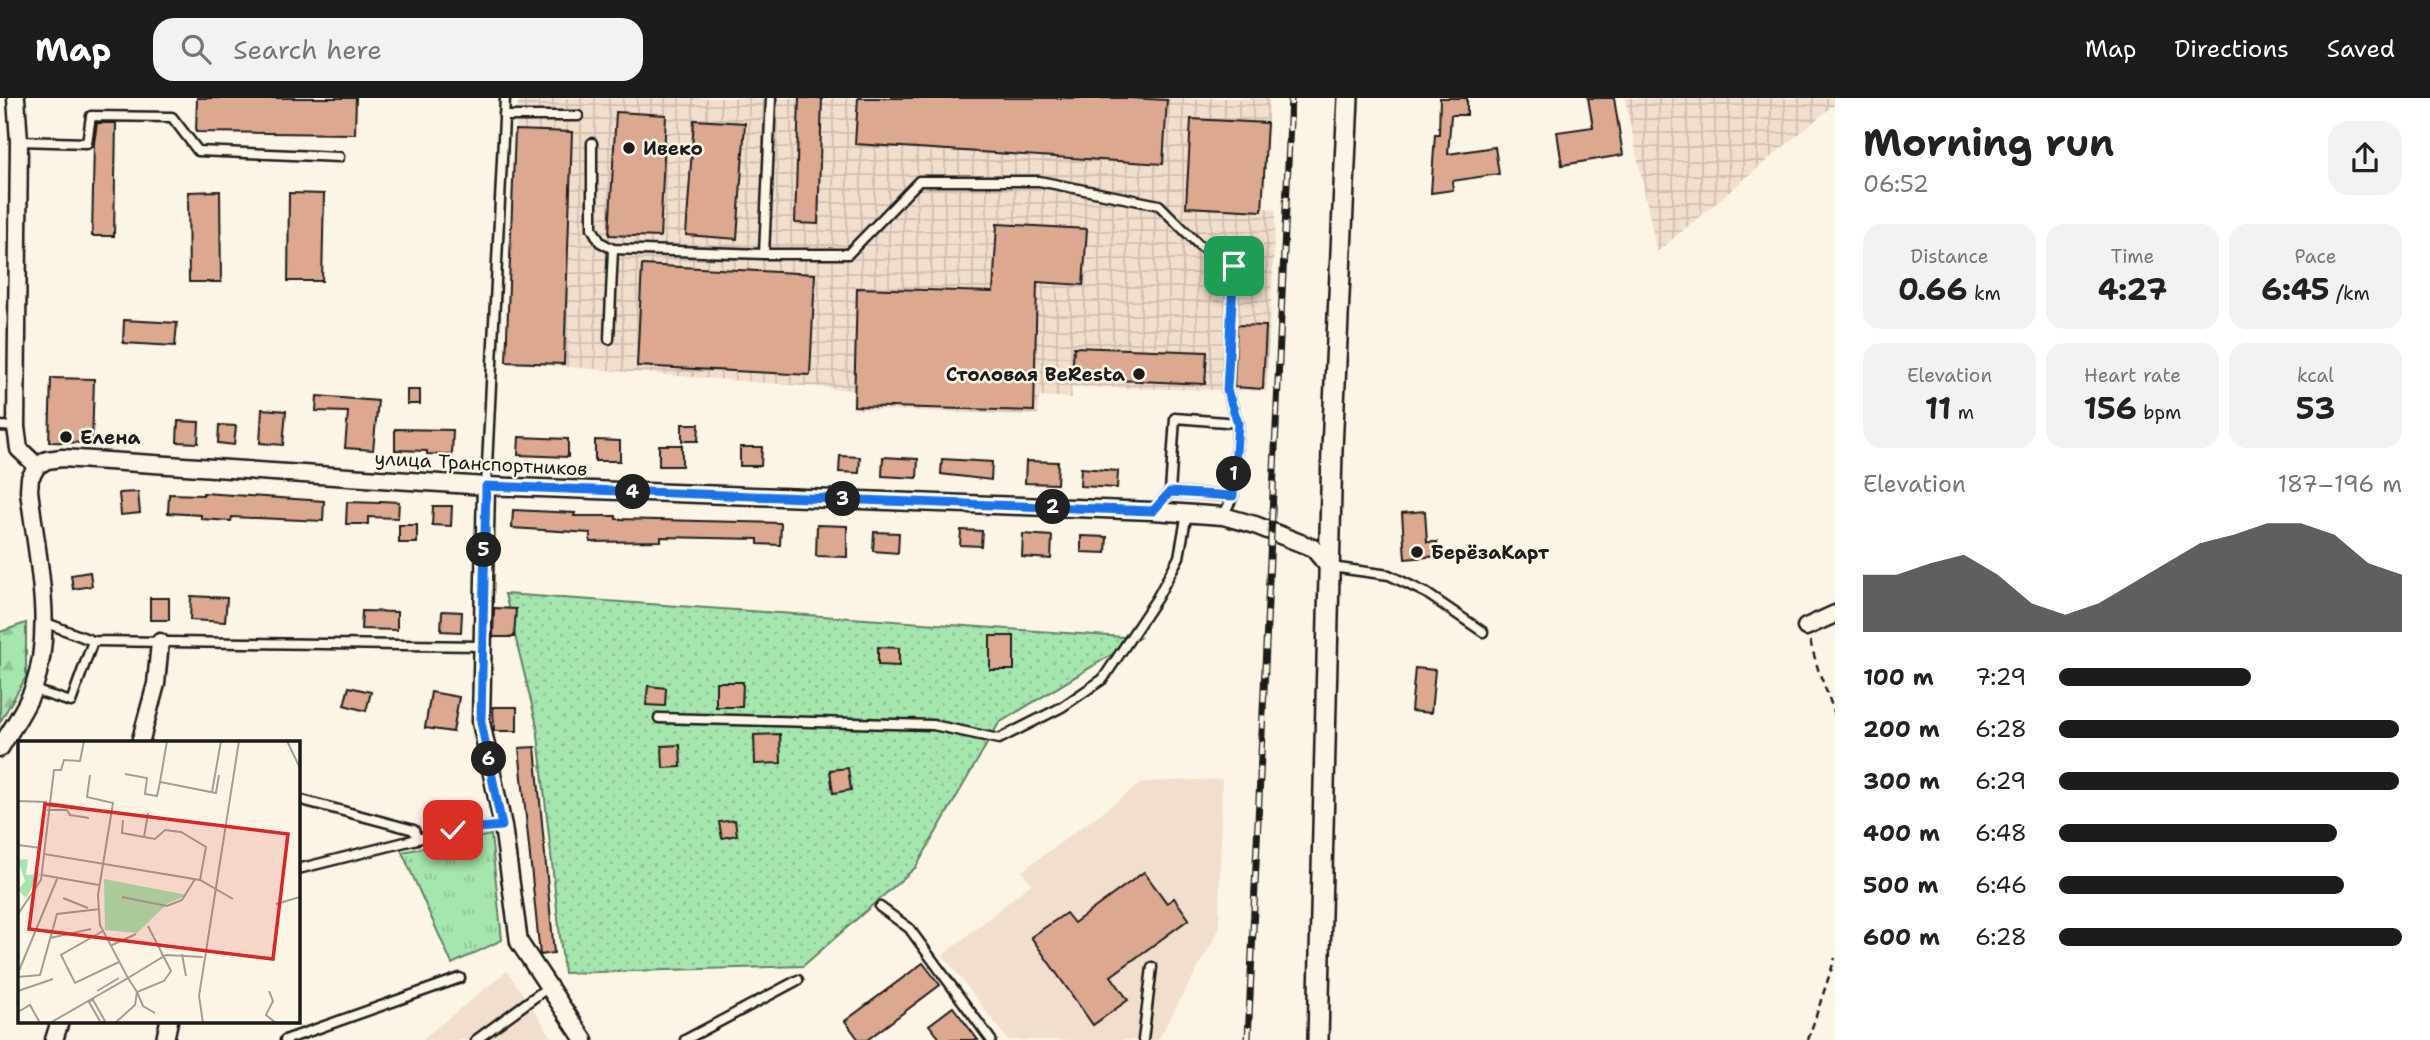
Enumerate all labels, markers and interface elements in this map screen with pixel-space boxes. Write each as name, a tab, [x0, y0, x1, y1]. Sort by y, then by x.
search box	[153, 18, 643, 81]
text: Map	[35, 27, 111, 72]
icon: search	[177, 30, 215, 68]
text: Search here	[233, 32, 382, 67]
text: Map	[2085, 33, 2136, 65]
text: Directions	[2174, 33, 2289, 65]
text: Saved	[2327, 33, 2395, 65]
text: Morning run	[1863, 117, 2114, 168]
button: share	[2328, 121, 2402, 195]
place label: Ивеко	[643, 136, 703, 161]
marker: Ивеко	[621, 140, 637, 156]
text: 06:52	[1863, 169, 1929, 199]
pin	[1204, 236, 1264, 296]
text: Distance	[1911, 244, 1988, 269]
text: Time	[2111, 244, 2154, 269]
text: Pace	[2295, 244, 2336, 269]
icon: arrive	[1215, 247, 1253, 285]
text: 0.66	[1898, 269, 1968, 310]
text: 4:27	[2098, 269, 2167, 310]
text: 6:45	[2261, 269, 2329, 310]
text: km	[1968, 281, 2001, 306]
text: /km	[2329, 281, 2370, 306]
place label: Столовая BeResta	[946, 362, 1125, 387]
text: Elevation	[1907, 363, 1992, 388]
text: Heart rate	[2084, 363, 2181, 388]
text: kcal	[2297, 363, 2334, 388]
marker: Столовая BeResta	[1131, 366, 1147, 382]
text: 11	[1925, 388, 1951, 429]
text: 156	[2083, 388, 2137, 429]
text: 53	[2296, 388, 2335, 429]
text: m	[1951, 400, 1974, 425]
text: bpm	[2137, 400, 2182, 425]
place label: Елена	[80, 425, 141, 450]
marker: Елена	[58, 429, 74, 445]
street label: улица Транспортников	[374, 445, 588, 482]
pin: 1	[1216, 456, 1252, 492]
text: 1	[1229, 461, 1238, 486]
text: Elevation	[1863, 469, 1966, 499]
text: 187–196 m	[2278, 469, 2402, 499]
pin: 4	[616, 474, 650, 510]
text: 4	[626, 479, 639, 504]
pin: 3	[826, 482, 860, 516]
text: 3	[836, 486, 849, 511]
pin: 2	[1036, 490, 1070, 524]
text: 2	[1046, 494, 1059, 519]
pin: 5	[466, 532, 502, 568]
text: 5	[478, 537, 489, 562]
place label: БерёзаКарт	[1431, 540, 1550, 565]
marker: БерёзаКарт	[1409, 544, 1425, 560]
text: 100 m	[1863, 662, 1934, 692]
text: 7:29	[1975, 662, 2026, 692]
text: 200 m	[1863, 714, 1940, 744]
text: 6:28	[1975, 714, 2027, 744]
inset map	[18, 741, 299, 1023]
pin: 6	[472, 742, 506, 776]
text: 6	[482, 746, 495, 771]
text: 300 m	[1863, 766, 1940, 796]
text: 6:29	[1975, 766, 2026, 796]
pin	[423, 800, 483, 860]
icon: check	[434, 811, 472, 849]
text: 400 m	[1863, 818, 1940, 848]
text: 6:48	[1975, 818, 2027, 848]
text: 500 m	[1863, 870, 1938, 900]
text: 6:46	[1975, 870, 2027, 900]
text: 600 m	[1863, 922, 1940, 952]
text: 6:28	[1975, 922, 2027, 952]

